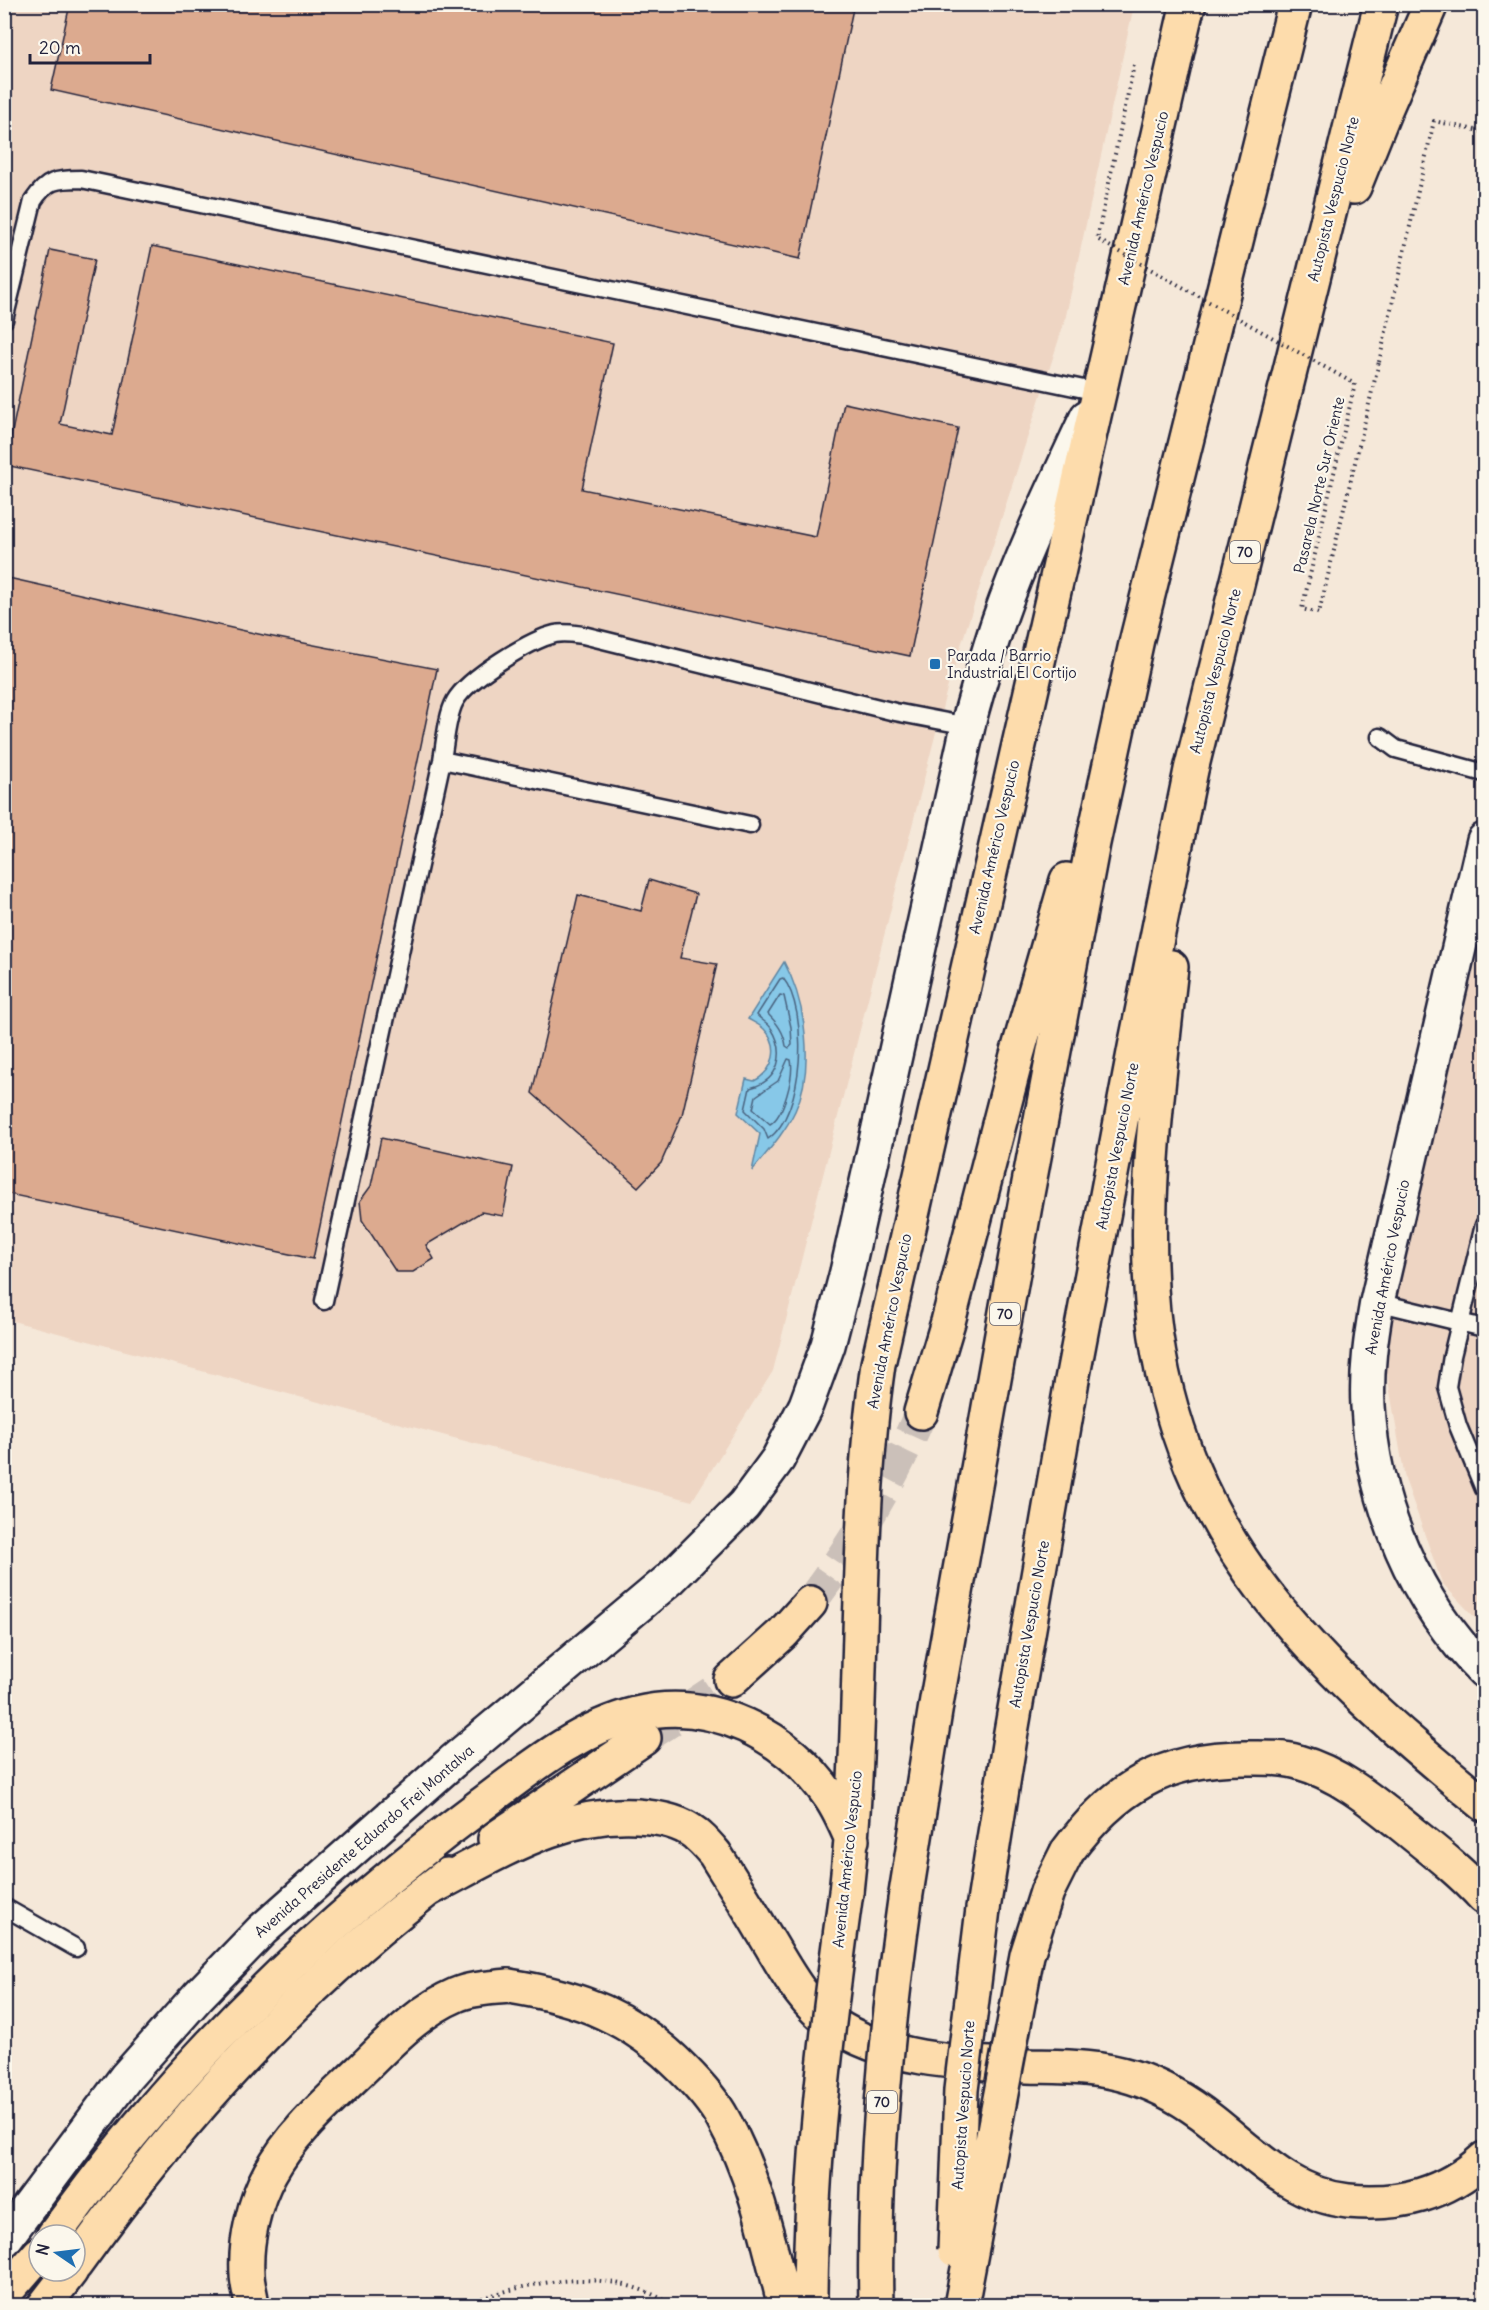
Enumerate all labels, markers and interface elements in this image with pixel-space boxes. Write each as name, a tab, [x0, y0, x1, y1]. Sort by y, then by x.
scale bar	[30, 27, 150, 65]
text: 20 m	[39, 36, 81, 59]
street label: Avenida Américo Vespucio	[1114, 109, 1172, 287]
street label: Autopista Vespucio Norte	[1303, 114, 1363, 284]
street label: Pasarela Norte Sur Oriente	[1289, 395, 1349, 575]
road number: 70	[1230, 541, 1260, 563]
street label: Autopista Vespucio Norte	[1185, 586, 1245, 756]
place label: Parada / Barrio Industrial El Cortijo	[947, 646, 1077, 682]
marker: Parada / Barrio Industrial El Cortijo	[928, 657, 942, 671]
street label: Avenida Américo Vespucio	[965, 758, 1023, 936]
street label: Autopista Vespucio Norte	[1092, 1061, 1142, 1231]
street label: Avenida Américo Vespucio	[1361, 1178, 1413, 1356]
street label: Avenida Américo Vespucio	[863, 1232, 915, 1410]
road number: 70	[990, 1303, 1020, 1325]
street label: Autopista Vespucio Norte	[1005, 1539, 1053, 1709]
street label: Avenida Presidente Eduardo Frei Montalva	[250, 1740, 478, 1942]
street label: Avenida Américo Vespucio	[828, 1769, 866, 1949]
street label: Autopista Vespucio Norte	[948, 2020, 978, 2190]
road number: 70	[867, 2091, 897, 2113]
north arrow	[27, 2223, 87, 2283]
text: N	[31, 2242, 53, 2257]

